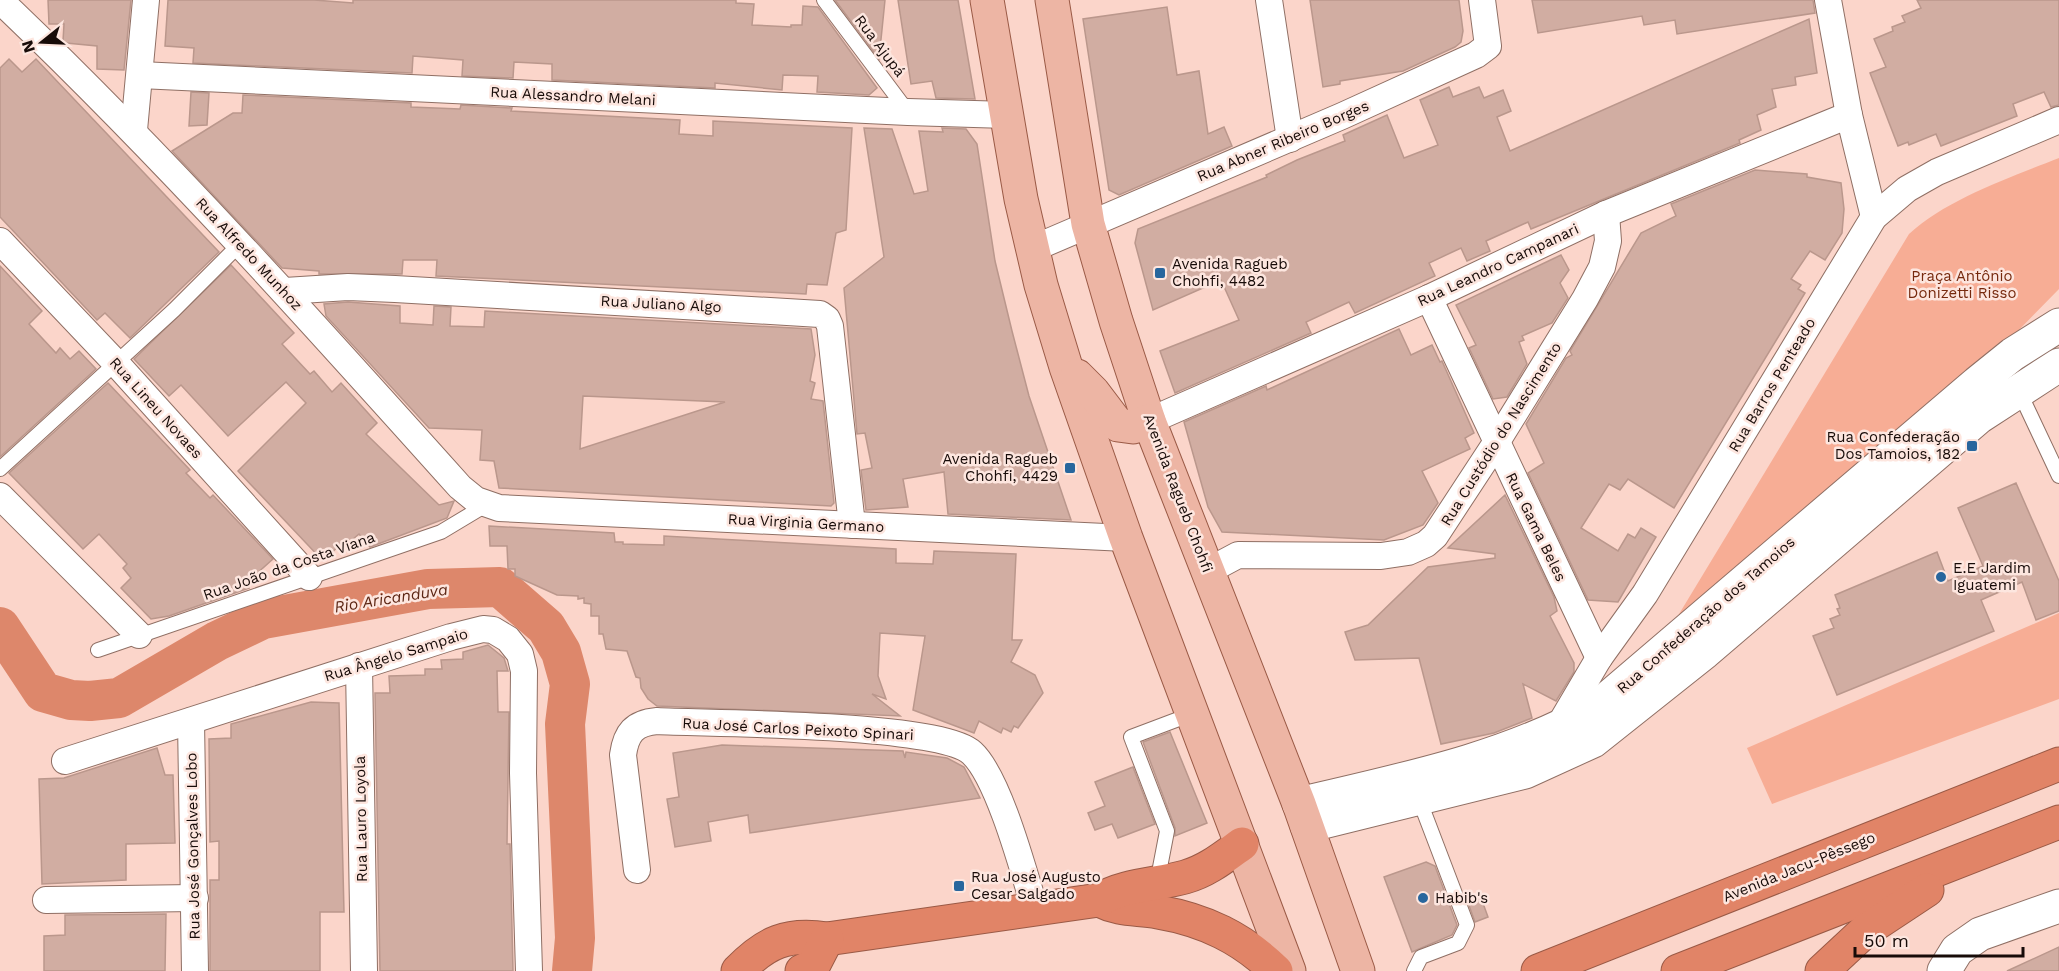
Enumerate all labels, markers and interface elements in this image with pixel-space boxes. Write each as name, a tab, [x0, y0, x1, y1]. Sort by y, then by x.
north arrow	[12, 12, 72, 72]
street label: Rua Ajupá	[851, 12, 909, 81]
text: N	[17, 38, 39, 55]
street label: Rua Alessandro Melani	[490, 83, 656, 109]
street label: Rua Abner Ribeiro Borges	[1194, 97, 1372, 185]
street label: Rua Alfredo Munhoz	[192, 194, 306, 314]
street label: Rua Leandro Campanari	[1415, 220, 1581, 310]
place label: Avenida Ragueb Chohfi, 4482	[1172, 255, 1288, 290]
marker: Avenida Ragueb Chohfi, 4482	[1153, 266, 1167, 280]
park label: Praça Antônio Donizetti Risso	[1908, 267, 2016, 302]
street label: Rua Juliano Algo	[600, 292, 722, 316]
street label: Rua Barros Penteado	[1725, 315, 1819, 455]
street label: Rua Custódio do Nascimento	[1437, 339, 1565, 529]
street label: Rua Lineu Novaes	[106, 354, 206, 462]
street label: Avenida Ragueb Chohfi	[1139, 411, 1217, 575]
place label: Rua Confederação Dos Tamoios, 182	[1827, 428, 1960, 463]
marker: Rua Confederação Dos Tamoios, 182	[1965, 439, 1979, 453]
place label: Avenida Ragueb Chohfi, 4429	[942, 450, 1058, 485]
marker: Avenida Ragueb Chohfi, 4429	[1063, 461, 1077, 475]
street label: Rua Gama Beles	[1502, 470, 1570, 584]
street label: Rua Virginia Germano	[727, 510, 885, 536]
street label: Rua João da Costa Viana	[201, 528, 378, 604]
street label: Rua Confederação dos Tamoios	[1613, 533, 1799, 697]
place label: E.E Jardim Iguatemi	[1953, 559, 2031, 594]
marker: E.E Jardim Iguatemi	[1934, 570, 1948, 584]
water label: Rio Aricanduva	[333, 580, 449, 616]
street label: Rua Ângelo Sampaio	[322, 625, 470, 685]
street label: Rua José Carlos Peixoto Spinari	[682, 714, 914, 744]
street label: Rua José Gonçalves Lobo	[182, 752, 204, 940]
street label: Rua Lauro Loyola	[351, 755, 371, 882]
street label: Avenida Jacu-Pêssego	[1720, 828, 1878, 906]
place label: Rua José Augusto Cesar Salgado	[971, 868, 1101, 903]
marker: Rua José Augusto Cesar Salgado	[952, 879, 966, 893]
place label: Habib's	[1435, 889, 1488, 907]
marker: Habib's	[1416, 891, 1430, 905]
scale bar	[1855, 920, 2023, 958]
text: 50 m	[1864, 930, 1909, 951]

